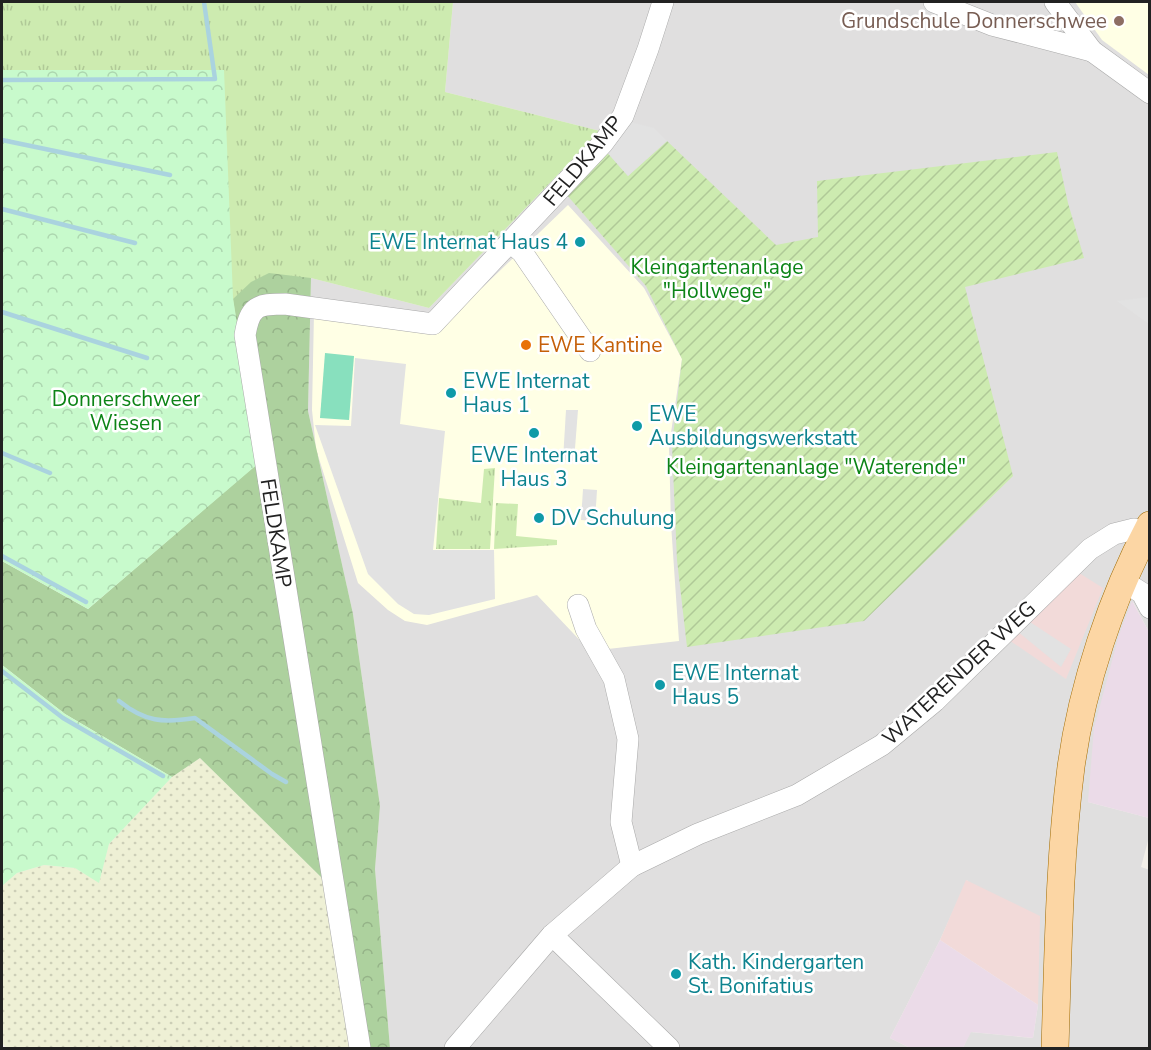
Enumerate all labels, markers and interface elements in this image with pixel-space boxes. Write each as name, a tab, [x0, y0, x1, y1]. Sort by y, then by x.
place label: Grundschule Donnerschwee	[841, 7, 1107, 35]
marker: Grundschule Donnerschwee	[1112, 14, 1126, 28]
street label: FELDKAMP	[537, 110, 629, 212]
place label: EWE Internat Haus 4	[369, 228, 568, 256]
marker: EWE Internat Haus 4	[573, 235, 587, 249]
park label: Kleingartenanlage "Hollwege"	[631, 253, 803, 305]
place label: EWE Kantine	[538, 331, 662, 359]
marker: EWE Kantine	[519, 338, 533, 352]
place label: EWE Internat Haus 1	[463, 367, 590, 419]
park label: Donnerschweer Wiesen	[52, 385, 201, 437]
marker: EWE Internat Haus 1	[444, 386, 458, 400]
place label: EWE Ausbildungswerkstatt	[649, 400, 858, 452]
marker: EWE Ausbildungswerkstatt	[630, 419, 644, 433]
marker: EWE Internat Haus 3	[527, 426, 541, 440]
place label: EWE Internat Haus 3	[471, 441, 598, 493]
park label: Kleingartenanlage "Waterende"	[666, 453, 966, 481]
street label: FELDKAMP	[254, 477, 298, 589]
place label: DV Schulung	[551, 504, 675, 532]
marker: DV Schulung	[532, 511, 546, 525]
street label: WATERENDER WEG	[876, 594, 1042, 752]
place label: EWE Internat Haus 5	[672, 659, 799, 711]
marker: EWE Internat Haus 5	[653, 678, 667, 692]
place label: Kath. Kindergarten St. Bonifatius	[688, 948, 864, 1000]
marker: Kath. Kindergarten St. Bonifatius	[669, 967, 683, 981]

